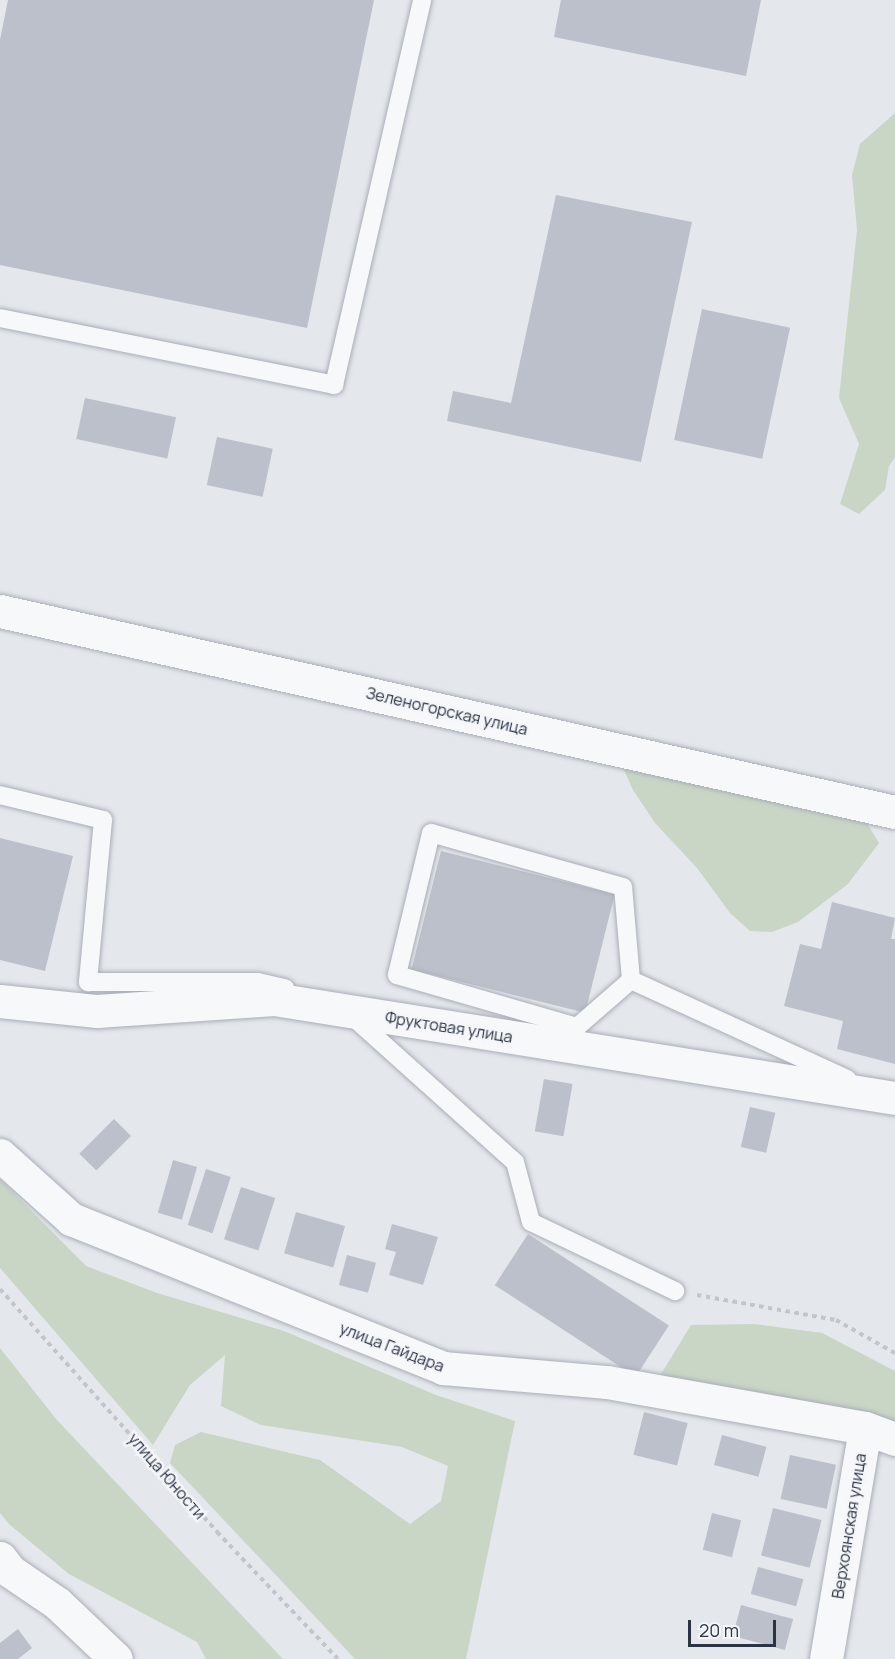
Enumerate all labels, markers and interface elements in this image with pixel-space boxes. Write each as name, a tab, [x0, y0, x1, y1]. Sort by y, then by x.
street label: Зеленогорская улица	[364, 683, 530, 739]
street label: Фруктовая улица	[384, 1007, 514, 1047]
street label: улица Гайдара	[337, 1318, 447, 1376]
street label: улица Юности	[124, 1429, 210, 1523]
street label: Верхоянская улица	[828, 1452, 870, 1600]
scale bar	[691, 1608, 780, 1646]
text: 20 m	[699, 1618, 739, 1642]

